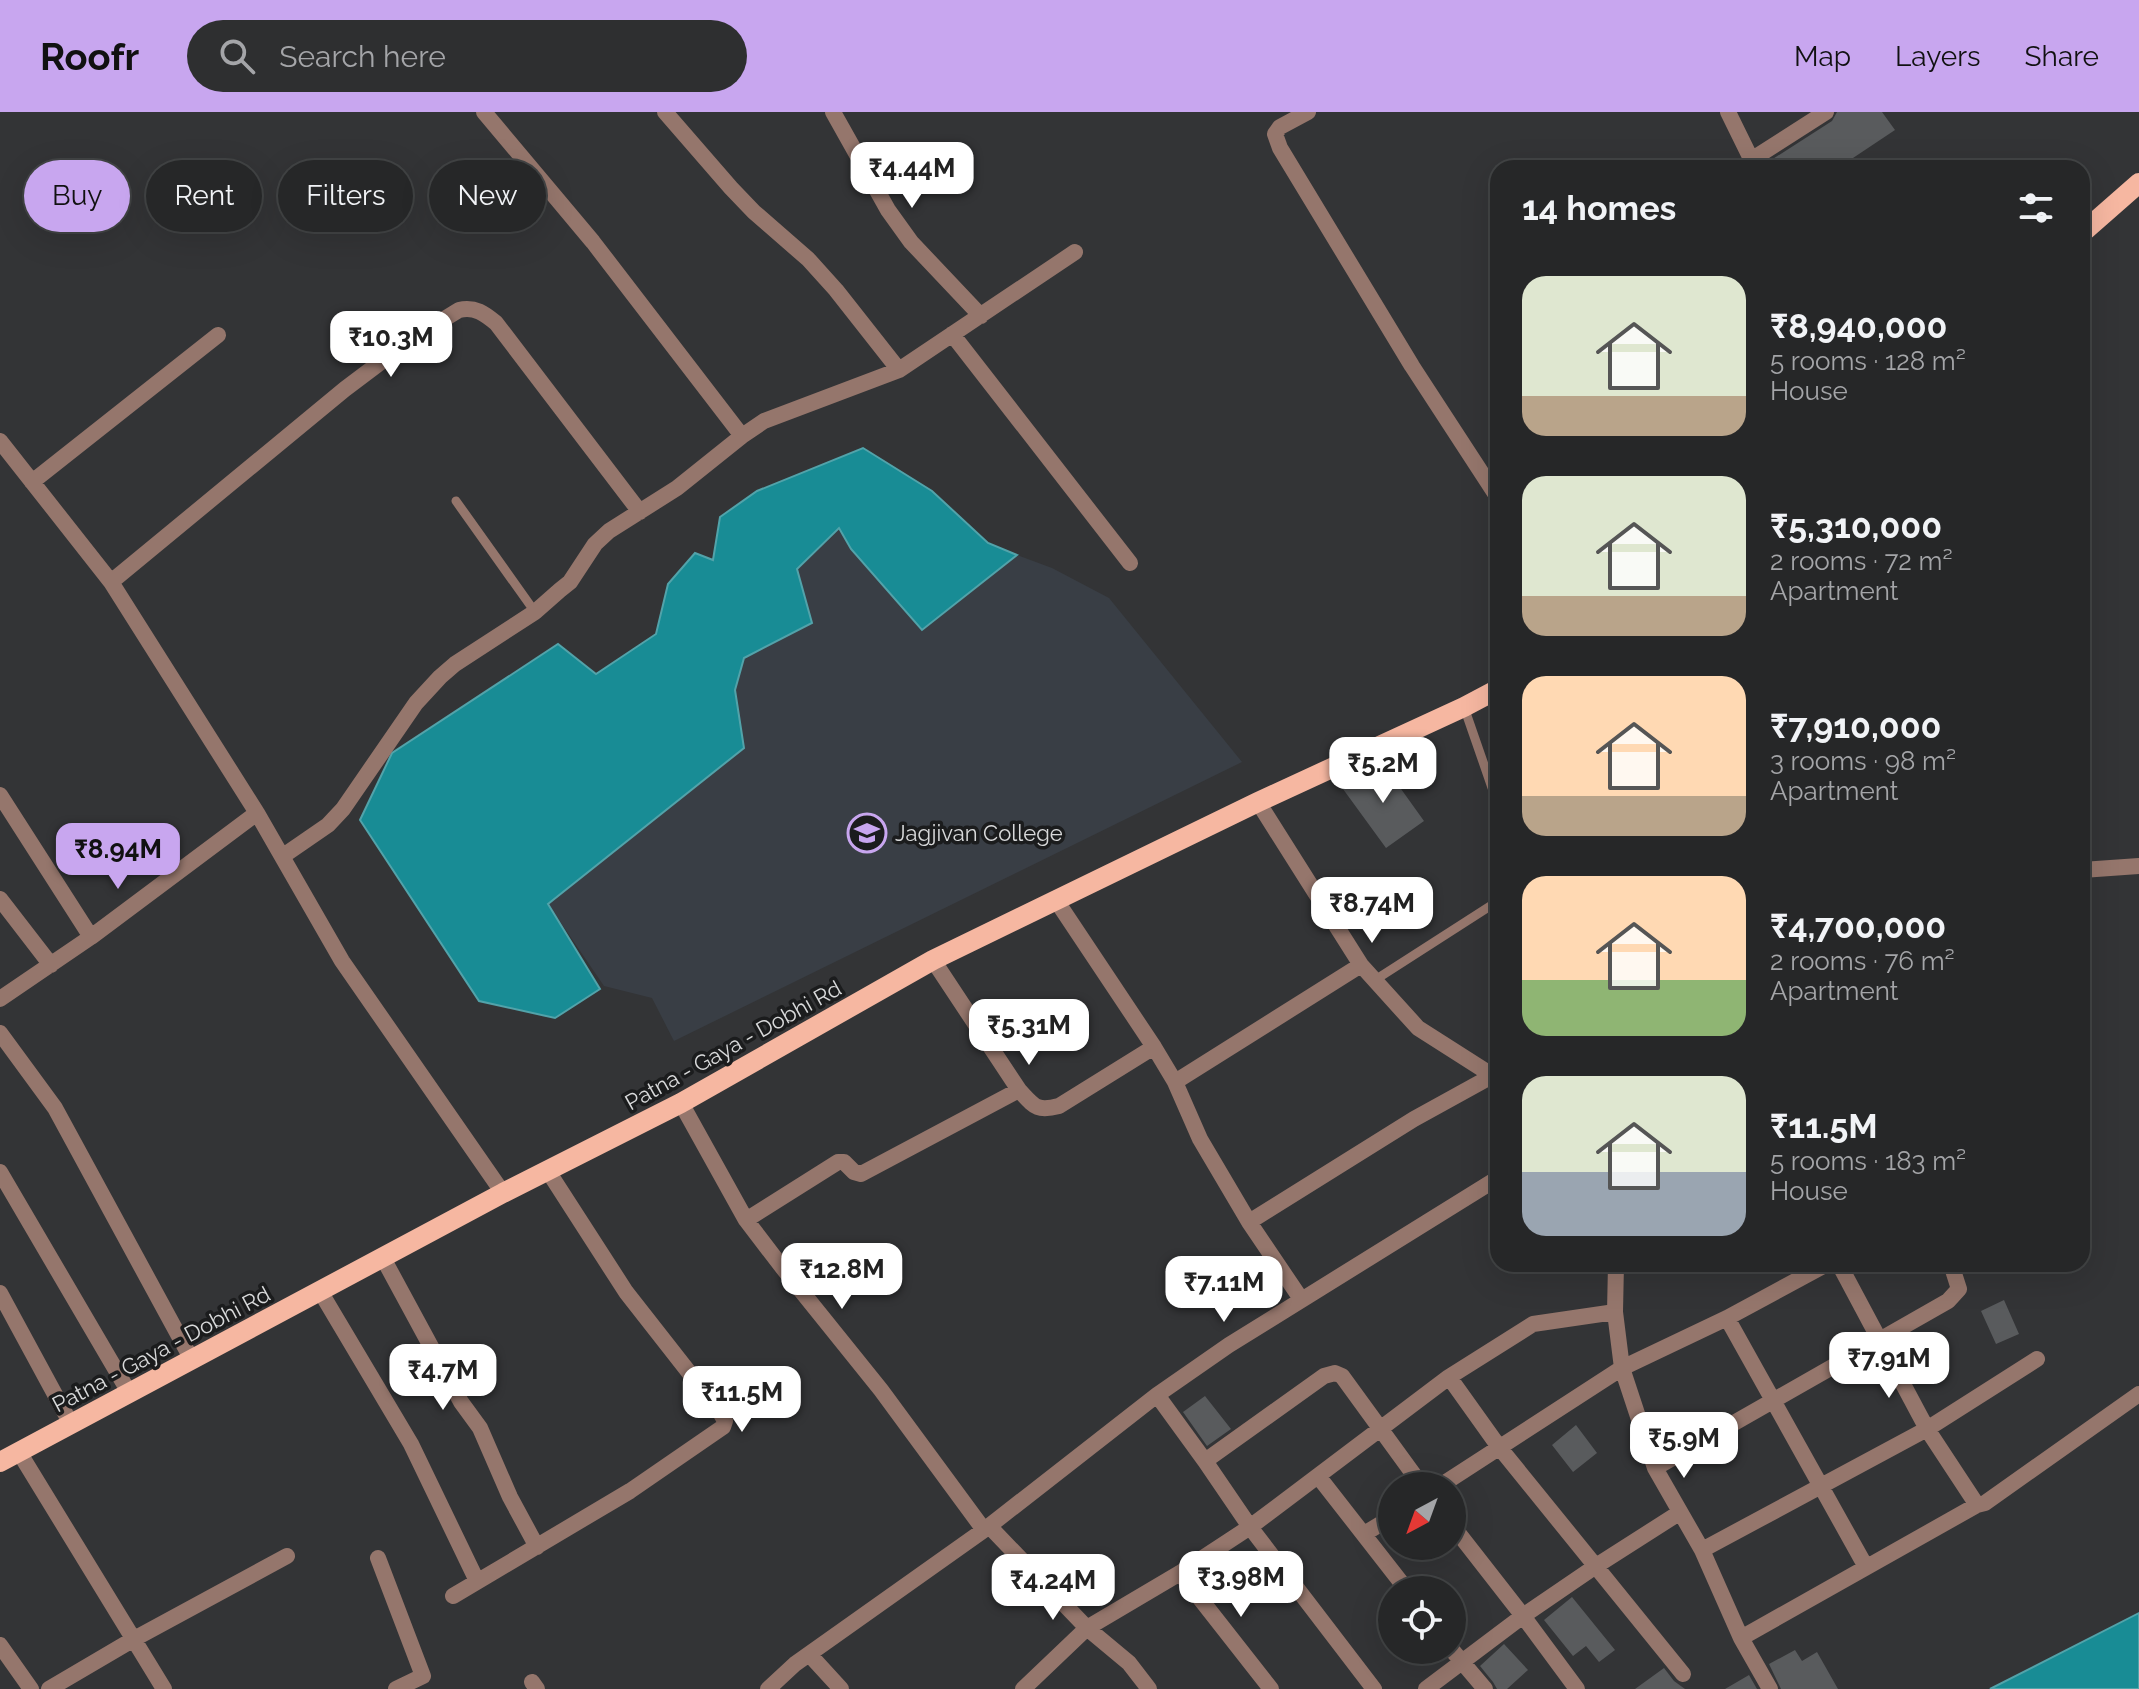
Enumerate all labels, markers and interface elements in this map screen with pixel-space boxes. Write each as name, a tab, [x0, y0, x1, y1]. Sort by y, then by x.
search box	[187, 20, 747, 92]
text: Roofr	[40, 34, 139, 79]
icon: search	[215, 34, 259, 78]
text: Search here	[279, 39, 446, 74]
text: Map	[1794, 40, 1851, 73]
text: Layers	[1895, 40, 1981, 73]
text: Share	[2025, 40, 2099, 73]
pin: ₹4.44M	[847, 142, 977, 210]
text: ₹4.44M	[869, 153, 955, 183]
chip: Buy	[24, 160, 130, 232]
chip: Rent	[146, 160, 262, 232]
chip: Filters	[278, 160, 413, 232]
chip: New	[429, 160, 546, 232]
icon: filters	[2014, 186, 2058, 230]
text: 14 homes	[1522, 188, 1676, 228]
text: ₹8,940,000	[1770, 306, 1947, 346]
icon: home	[1586, 308, 1682, 404]
pin: ₹10.3M	[326, 311, 456, 379]
text: ₹10.3M	[348, 322, 434, 352]
text: 5 rooms · 128 m²	[1770, 346, 1966, 376]
text: House	[1770, 376, 1848, 406]
text: ₹5,310,000	[1770, 506, 1942, 546]
icon: home	[1586, 508, 1682, 604]
text: 2 rooms · 72 m²	[1770, 546, 1953, 576]
text: Apartment	[1770, 576, 1899, 606]
text: ₹7,910,000	[1770, 706, 1941, 746]
icon: home	[1586, 708, 1682, 804]
pin: ₹5.2M	[1327, 737, 1439, 805]
text: 3 rooms · 98 m²	[1770, 746, 1956, 776]
text: ₹5.2M	[1347, 748, 1419, 778]
text: Apartment	[1770, 776, 1899, 806]
school or university icon: Jagjivan College	[846, 812, 888, 854]
place label: Jagjivan College	[895, 820, 1063, 846]
pin: ₹8.94M	[53, 823, 183, 891]
text: ₹8.94M	[74, 834, 162, 864]
pin: ₹8.74M	[1307, 877, 1437, 945]
text: ₹8.74M	[1329, 888, 1415, 918]
text: ₹4,700,000	[1770, 906, 1946, 946]
icon: home	[1586, 908, 1682, 1004]
text: 2 rooms · 76 m²	[1770, 946, 1955, 976]
street label: Patna - Gaya - Dobhi Rd	[620, 975, 846, 1115]
text: Apartment	[1770, 976, 1899, 1006]
pin: ₹5.31M	[964, 999, 1094, 1067]
text: ₹5.31M	[987, 1010, 1071, 1040]
text: ₹11.5M	[1770, 1106, 1878, 1146]
icon: home	[1586, 1108, 1682, 1204]
text: 5 rooms · 183 m²	[1770, 1146, 1966, 1176]
text: House	[1770, 1176, 1848, 1206]
pin: ₹12.8M	[777, 1243, 907, 1311]
text: ₹12.8M	[799, 1254, 885, 1284]
pin: ₹7.11M	[1159, 1256, 1289, 1324]
text: ₹7.11M	[1183, 1267, 1265, 1297]
street label: Patna - Gaya - Dobhi Rd	[48, 1280, 274, 1418]
pin: ₹7.91M	[1824, 1332, 1954, 1400]
text: ₹7.91M	[1847, 1343, 1931, 1373]
pin: ₹4.7M	[387, 1344, 499, 1412]
text: ₹4.7M	[407, 1355, 479, 1385]
pin: ₹11.5M	[677, 1366, 807, 1434]
text: ₹11.5M	[701, 1377, 783, 1407]
pin: ₹5.9M	[1628, 1412, 1740, 1480]
text: ₹5.9M	[1648, 1423, 1720, 1453]
north arrow	[1378, 1472, 1466, 1560]
map controls	[1378, 1472, 1466, 1664]
pin: ₹3.98M	[1176, 1551, 1306, 1619]
pin: ₹4.24M	[988, 1554, 1118, 1622]
text: ₹3.98M	[1197, 1562, 1285, 1592]
text: ₹4.24M	[1010, 1565, 1096, 1595]
button: locate	[1378, 1576, 1466, 1664]

